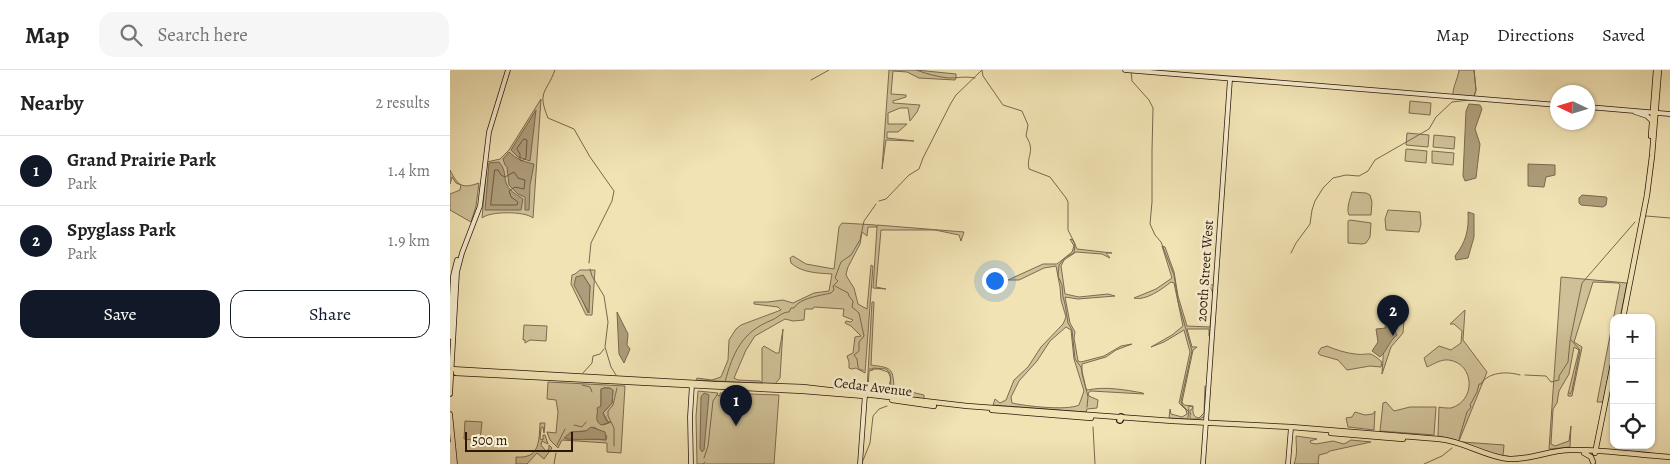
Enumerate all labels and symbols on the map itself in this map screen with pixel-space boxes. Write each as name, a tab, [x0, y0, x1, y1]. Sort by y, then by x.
north arrow	[1550, 85, 1595, 130]
street label: 200th Street West	[1192, 219, 1218, 323]
your location	[982, 268, 1008, 294]
pin: 2	[1377, 295, 1409, 336]
street label: Cedar Avenue	[833, 373, 913, 401]
pin: 1	[720, 385, 752, 426]
scale bar	[465, 429, 572, 452]

